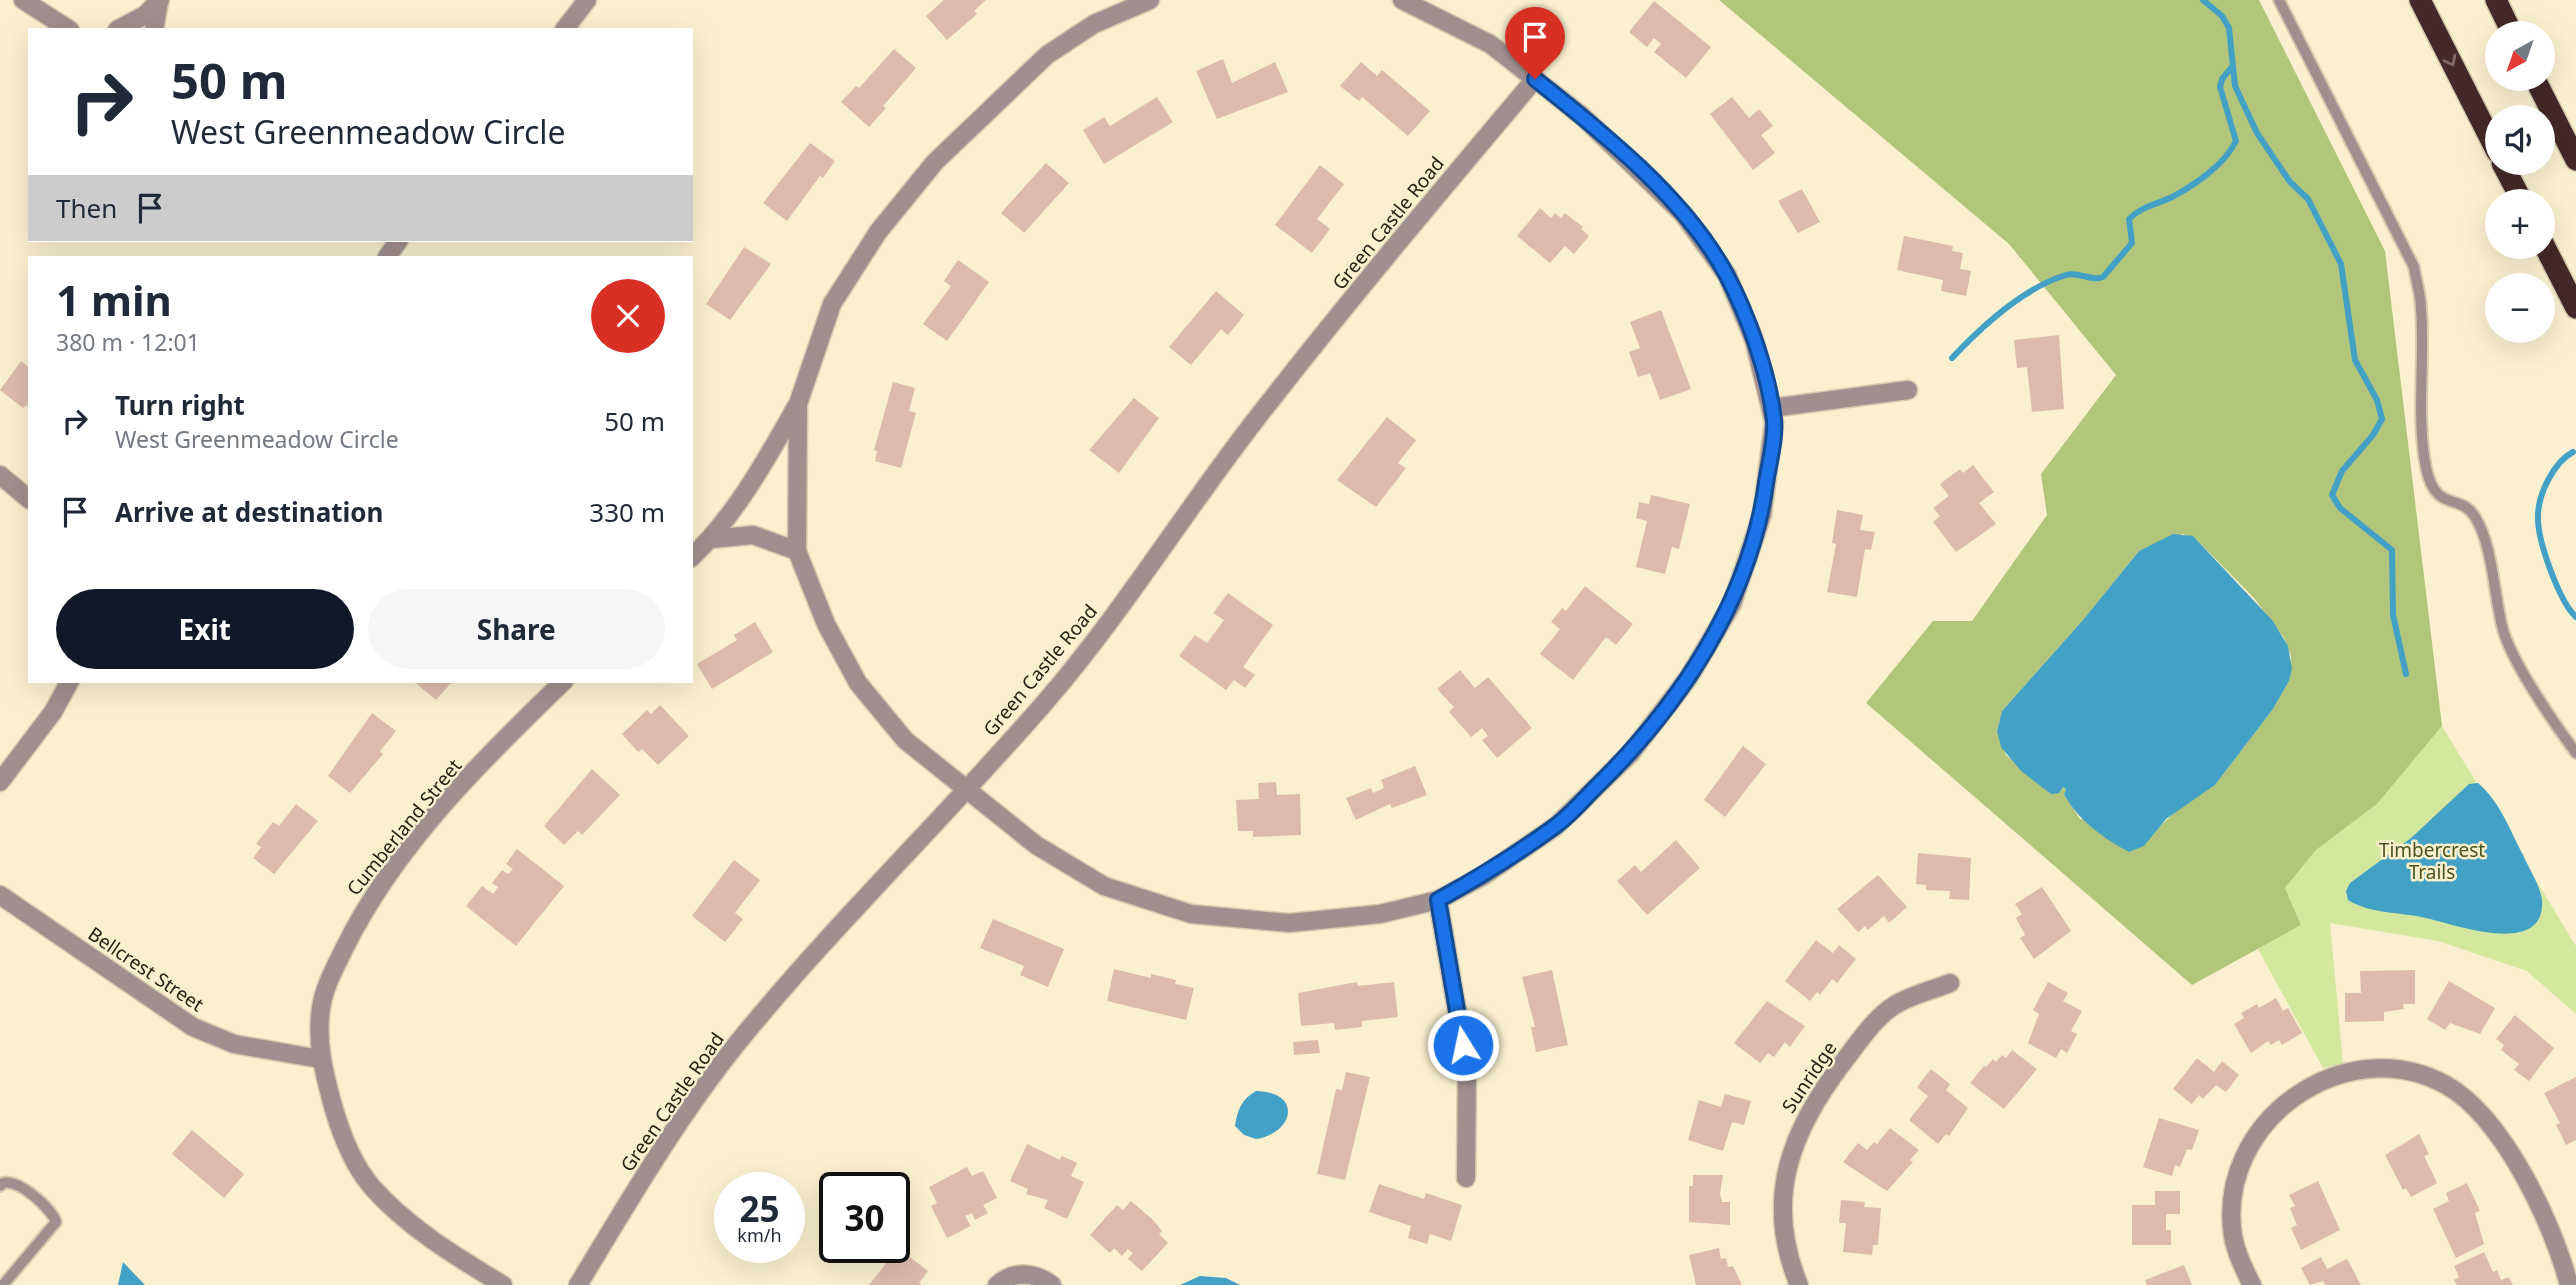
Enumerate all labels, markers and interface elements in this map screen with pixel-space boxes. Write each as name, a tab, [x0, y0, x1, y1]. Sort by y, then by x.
pin	[1505, 7, 1565, 79]
icon: arrive	[1516, 18, 1554, 56]
north arrow	[2485, 21, 2555, 91]
map controls	[2485, 21, 2555, 343]
text: 50 m	[171, 47, 288, 113]
one-way arrow	[2442, 54, 2456, 66]
icon: right	[56, 56, 147, 147]
button: sound	[2485, 105, 2555, 175]
text: West Greenmeadow Circle	[171, 110, 566, 153]
street label: Green Castle Road	[1326, 151, 1450, 295]
icon: arrive	[131, 189, 169, 227]
button: +	[2485, 189, 2555, 259]
text: Then	[56, 190, 117, 226]
text: 1 min	[56, 271, 172, 328]
button: −	[2485, 273, 2555, 343]
button: close	[591, 279, 665, 353]
text: 380 m · 12:01	[56, 326, 200, 358]
text: Turn right	[115, 387, 245, 423]
icon: right	[56, 402, 94, 440]
text: 50 m	[604, 403, 665, 439]
text: West Greenmeadow Circle	[115, 423, 399, 455]
icon: arrive	[56, 493, 94, 531]
text: Arrive at destination	[115, 494, 384, 530]
text: 330 m	[589, 494, 665, 530]
button: Exit	[56, 589, 354, 669]
button: Share	[368, 589, 665, 669]
street label: Green Castle Road	[977, 599, 1103, 741]
street label: Cumberland Street	[341, 753, 467, 901]
park label: Timbercrest Trails	[2379, 837, 2485, 885]
street label: Bellcrest Street	[83, 921, 209, 1017]
position arrow	[1426, 1008, 1500, 1082]
street label: Green Castle Road	[614, 1027, 730, 1177]
street label: Sunridge	[1776, 1036, 1842, 1118]
speed limit sign: 30	[819, 1172, 910, 1263]
text: 25	[739, 1185, 780, 1232]
text: km/h	[737, 1223, 782, 1247]

